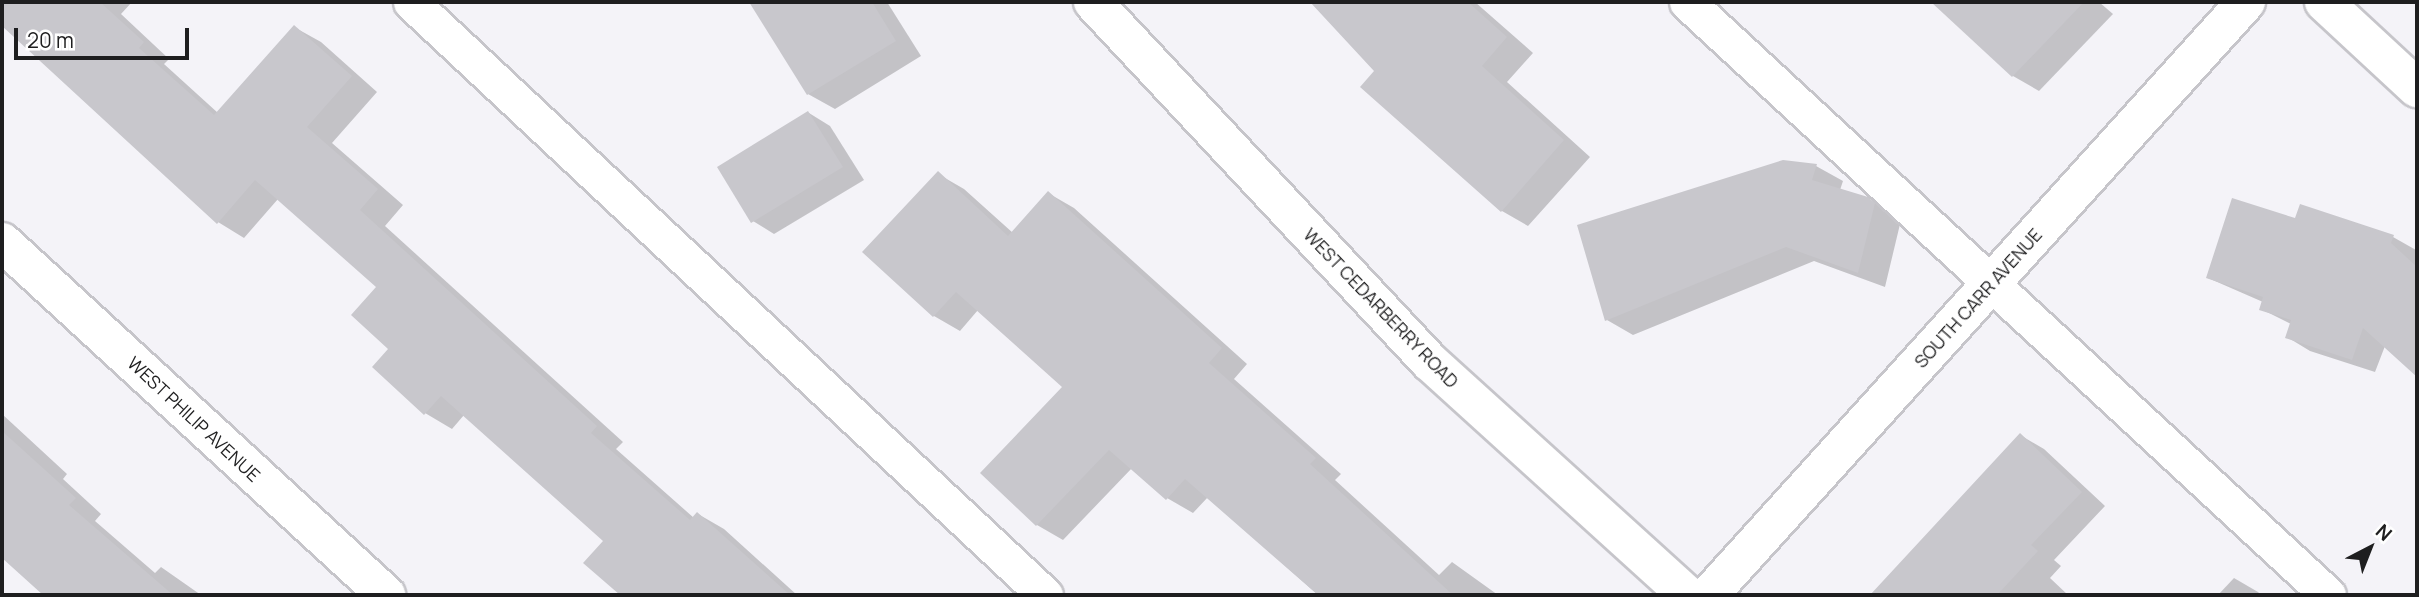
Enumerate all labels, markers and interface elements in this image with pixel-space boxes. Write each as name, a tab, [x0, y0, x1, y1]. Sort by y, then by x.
scale bar	[18, 14, 192, 58]
text: 20 m	[27, 26, 74, 54]
street label: WEST CEDARBERRY ROAD	[1299, 223, 1463, 393]
street label: SOUTH CARR AVENUE	[1910, 224, 2046, 372]
street label: WEST PHILIP AVENUE	[123, 352, 265, 486]
north arrow	[2335, 513, 2405, 583]
text: N	[2370, 518, 2398, 547]

